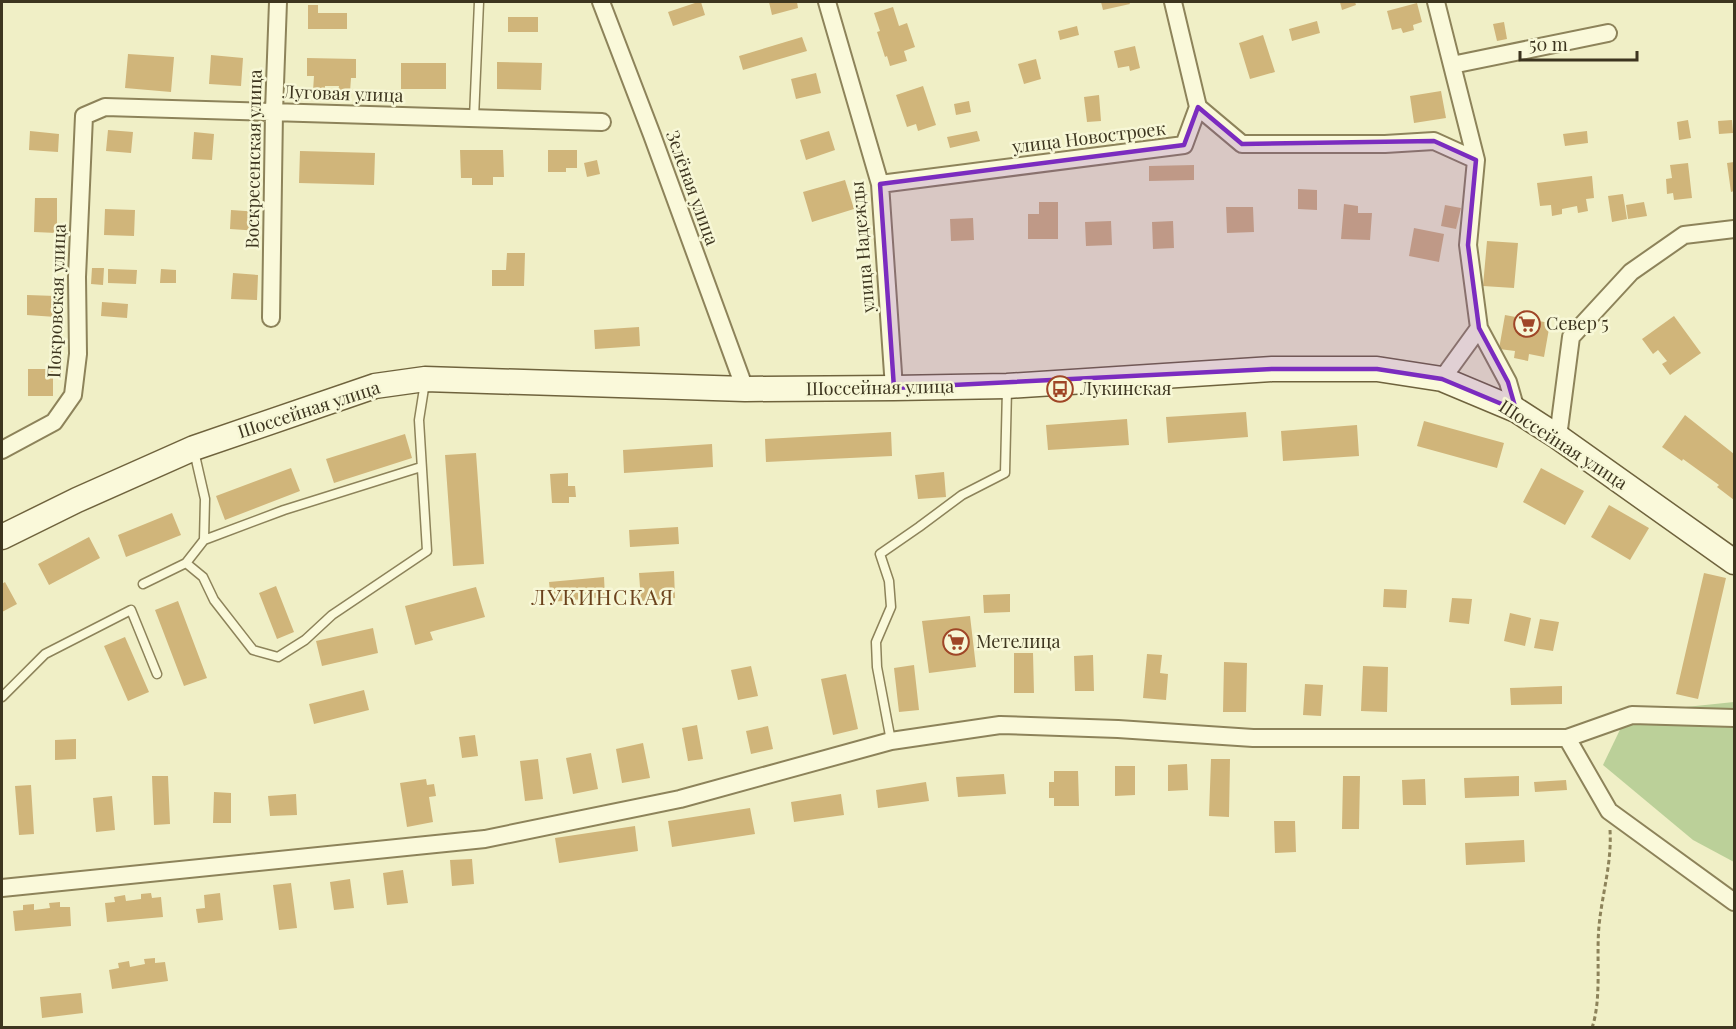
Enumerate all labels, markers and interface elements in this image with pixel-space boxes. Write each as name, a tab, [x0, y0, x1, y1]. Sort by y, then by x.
scale bar	[1520, 24, 1637, 62]
text: 50 m	[1529, 32, 1568, 56]
street label: Воскресенская улица	[239, 69, 267, 249]
street label: Луговая улица	[281, 79, 404, 107]
street label: улица Новостроек	[1010, 116, 1167, 158]
street label: Зелёная улица	[661, 127, 725, 248]
street label: улица Надежды	[844, 180, 880, 315]
street label: Покровская улица	[41, 223, 71, 379]
supermarket icon: Север 5	[1512, 309, 1542, 339]
place label: Север 5	[1546, 311, 1609, 335]
street label: Шоссейная улица	[806, 374, 954, 400]
bus stop icon: Лукинская	[1045, 374, 1075, 404]
street label: Шоссейная улица	[234, 375, 383, 443]
place label: Лукинская	[1079, 376, 1172, 400]
street label: Шоссейная улица	[1495, 394, 1632, 495]
district label: ЛУКИНСКАЯ	[530, 582, 675, 610]
supermarket icon: Метелица	[941, 627, 971, 657]
place label: Метелица	[976, 629, 1061, 653]

